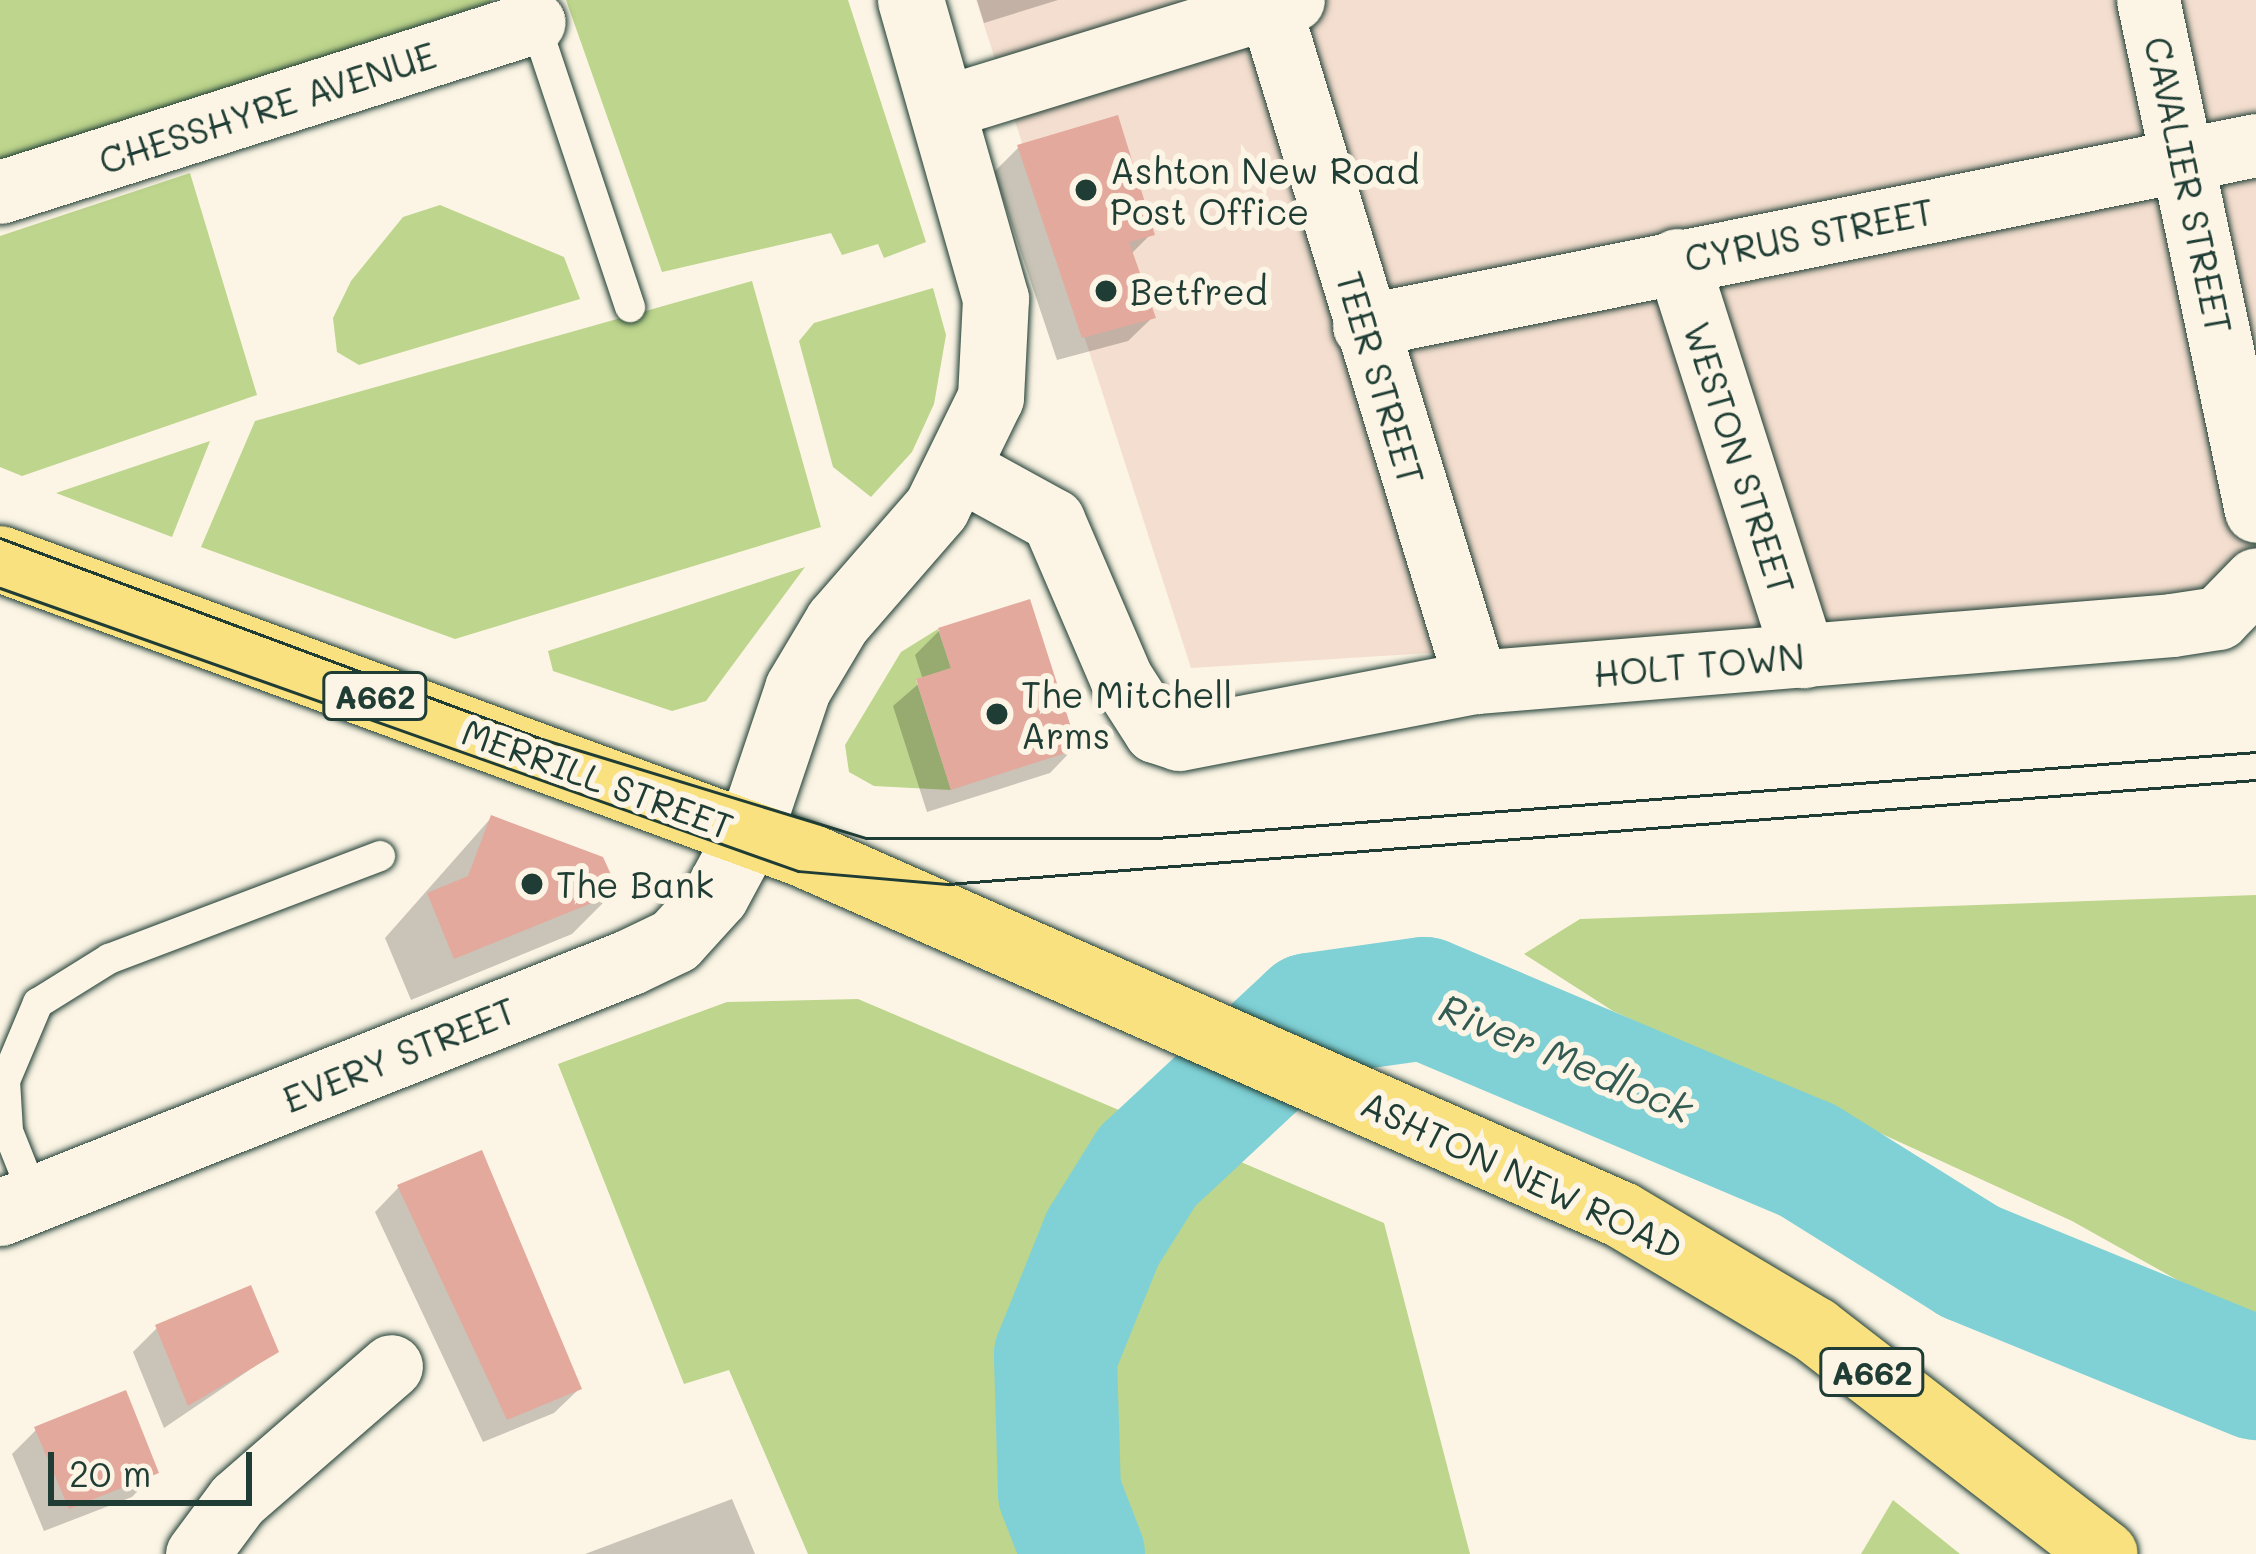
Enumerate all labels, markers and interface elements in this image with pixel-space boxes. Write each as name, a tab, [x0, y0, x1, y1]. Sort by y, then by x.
street label: CHESSHYRE AVENUE	[93, 32, 441, 182]
street label: CAVALIER STREET	[2136, 33, 2242, 337]
place label: Ashton New Road Post Office	[1110, 147, 1419, 232]
marker: Ashton New Road Post Office	[1073, 177, 1099, 203]
street label: CYRUS STREET	[1681, 189, 1937, 279]
street label: TEER STREET	[1328, 266, 1434, 490]
place label: Betfred	[1130, 269, 1268, 313]
marker: Betfred	[1093, 278, 1119, 304]
street label: WESTON STREET	[1676, 316, 1804, 600]
street label: HOLT TOWN	[1592, 633, 1806, 695]
road number: A662	[321, 669, 429, 723]
place label: The Mitchell Arms	[1021, 671, 1233, 756]
marker: The Mitchell Arms	[984, 701, 1010, 727]
street label: MERRILL STREET	[457, 709, 739, 847]
place label: The Bank	[556, 862, 714, 906]
marker: The Bank	[519, 871, 545, 897]
water label: River Medlock	[1432, 984, 1700, 1132]
street label: EVERY STREET	[276, 988, 522, 1120]
street label: ASHTON NEW ROAD	[1355, 1081, 1689, 1267]
road number: A662	[1818, 1345, 1926, 1399]
scale bar	[54, 1428, 258, 1502]
text: 20 m	[69, 1449, 151, 1496]

